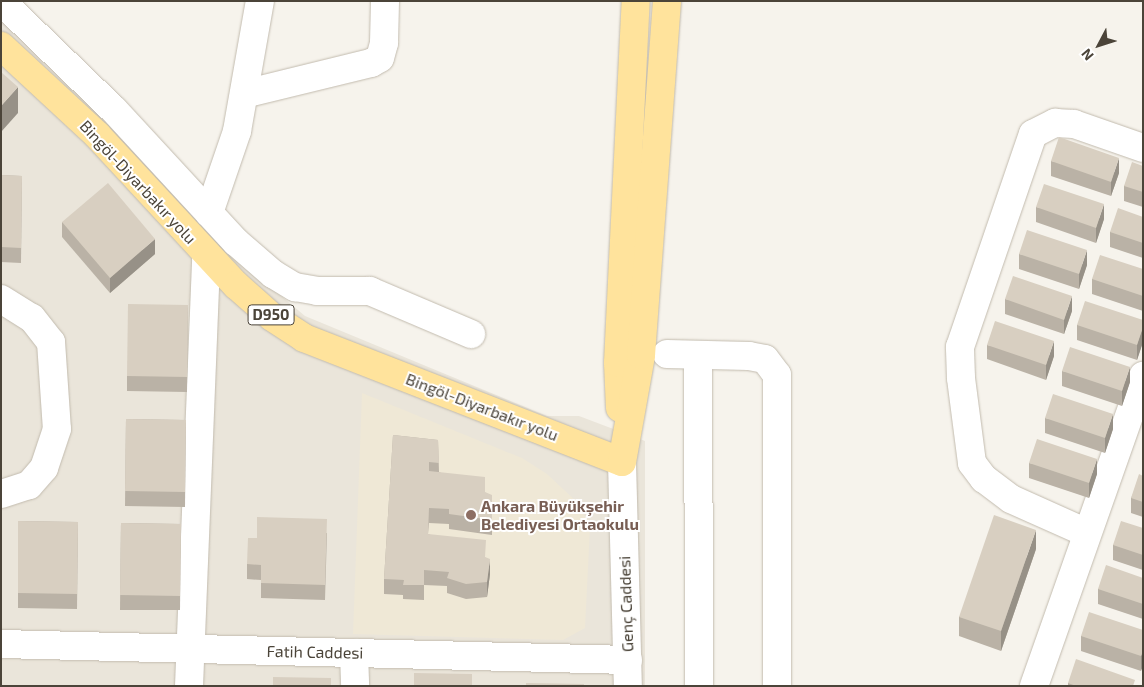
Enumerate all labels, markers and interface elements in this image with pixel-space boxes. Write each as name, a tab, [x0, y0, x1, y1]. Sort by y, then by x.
north arrow	[1074, 20, 1124, 70]
text: N	[1077, 46, 1097, 64]
street label: Bingöl-Diyarbakır yolu	[76, 116, 200, 248]
road number: D950	[247, 302, 295, 328]
street label: Bingöl-Diyarbakır yolu	[403, 369, 561, 445]
place label: Ankara Büyükşehir Belediyesi Ortaokulu	[481, 496, 639, 534]
marker: Ankara Büyükşehir Belediyesi Ortaokulu	[465, 509, 477, 521]
street label: Genç Caddesi	[615, 556, 637, 652]
street label: Fatih Caddesi	[266, 642, 364, 662]

